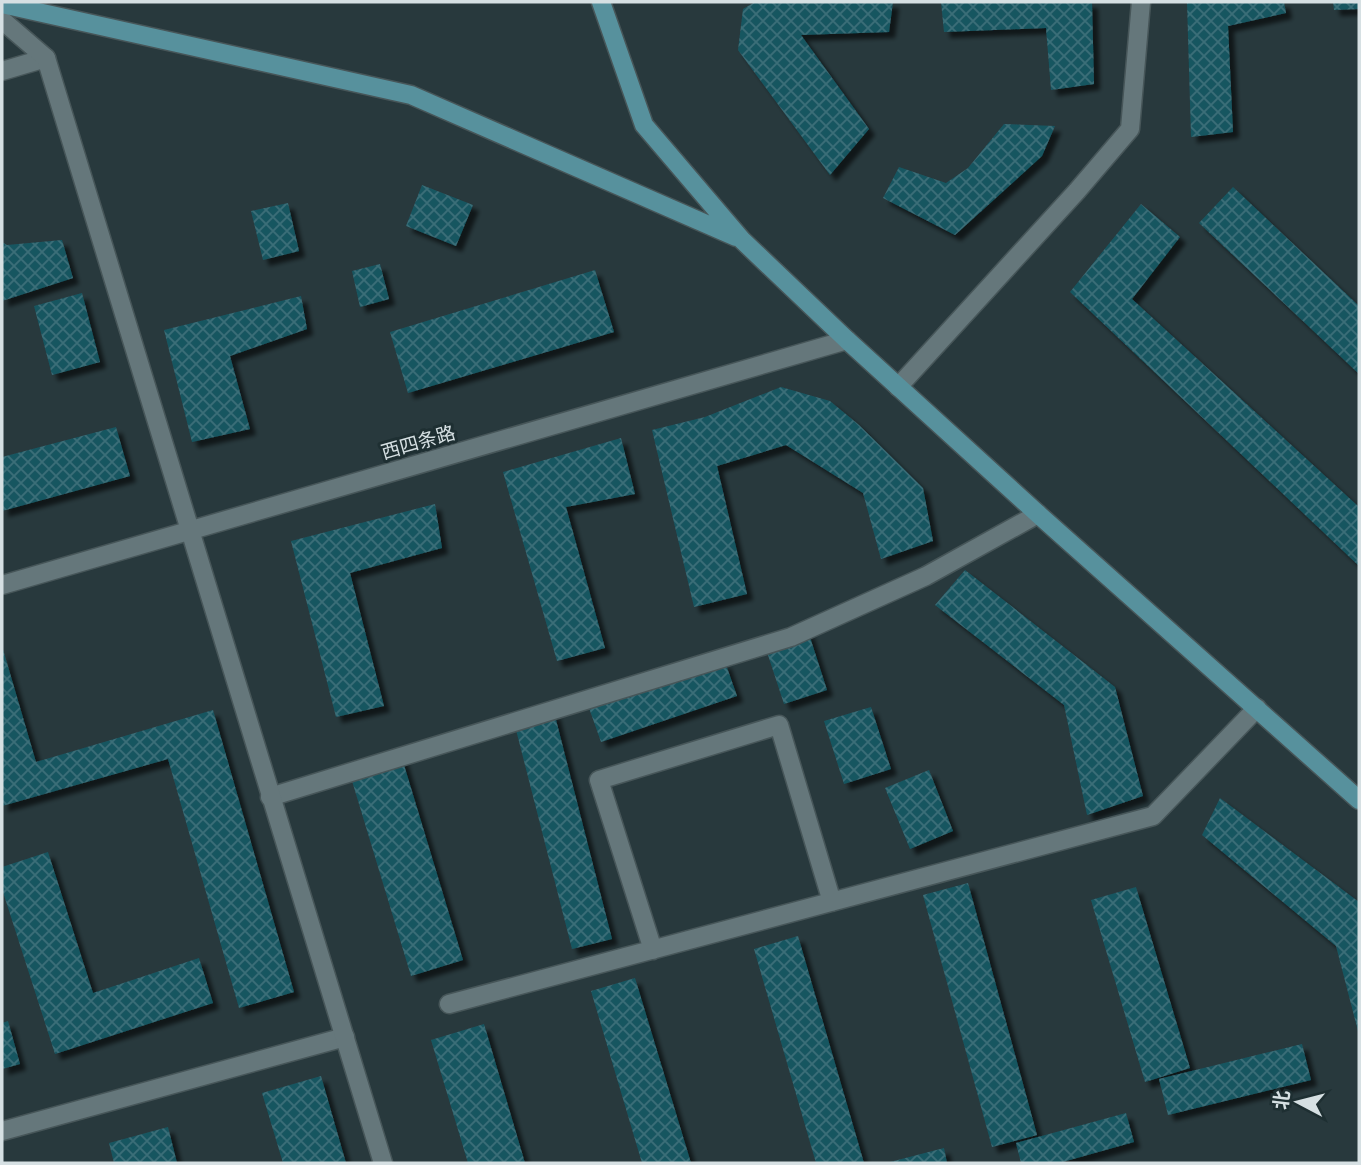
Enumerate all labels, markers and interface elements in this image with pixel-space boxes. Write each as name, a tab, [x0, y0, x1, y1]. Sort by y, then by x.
street label: 西四条路	[378, 421, 458, 463]
north arrow	[1263, 1067, 1333, 1137]
text: 北	[1269, 1089, 1293, 1111]

